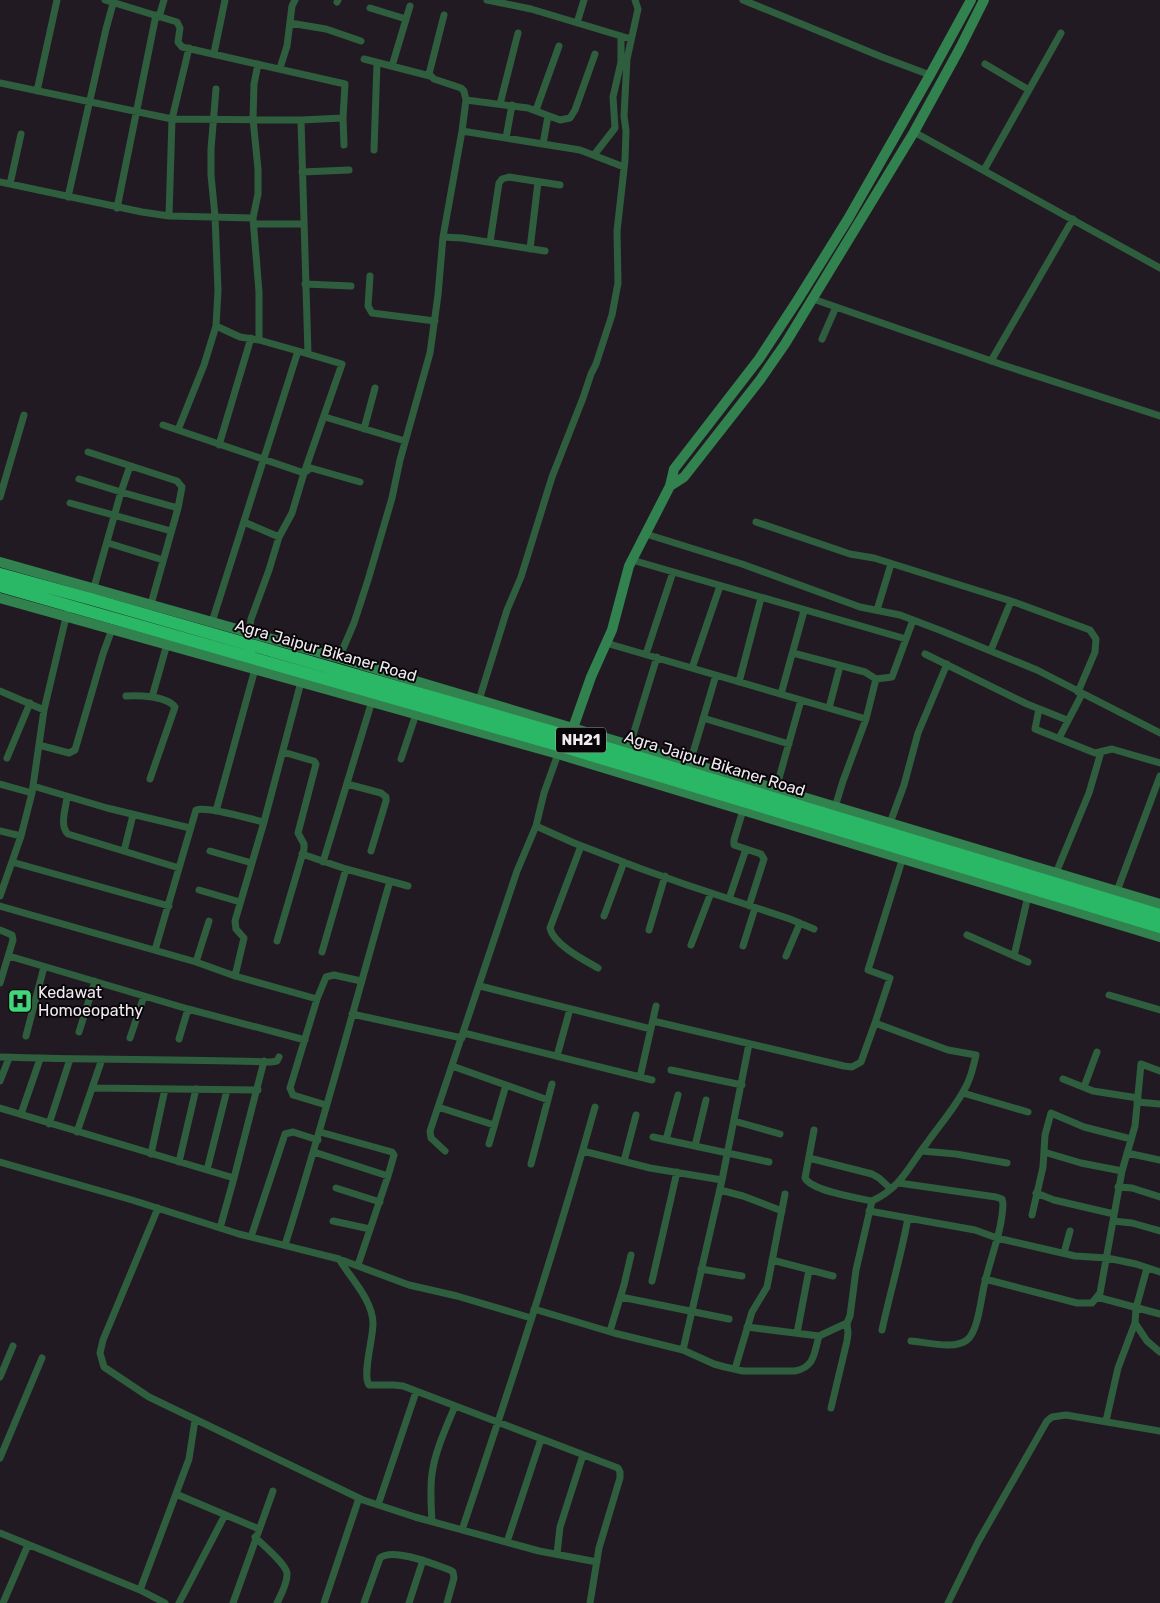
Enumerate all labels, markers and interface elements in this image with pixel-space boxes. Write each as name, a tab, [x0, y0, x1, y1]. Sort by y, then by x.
street label: Agra Jaipur Bikaner Road	[233, 615, 419, 686]
street label: Agra Jaipur Bikaner Road	[622, 727, 808, 800]
road number: NH21	[556, 728, 606, 752]
place label: Kedawat Homoeopathy	[38, 983, 143, 1020]
hospital icon: Kedawat Homoeopathy	[7, 988, 33, 1014]

